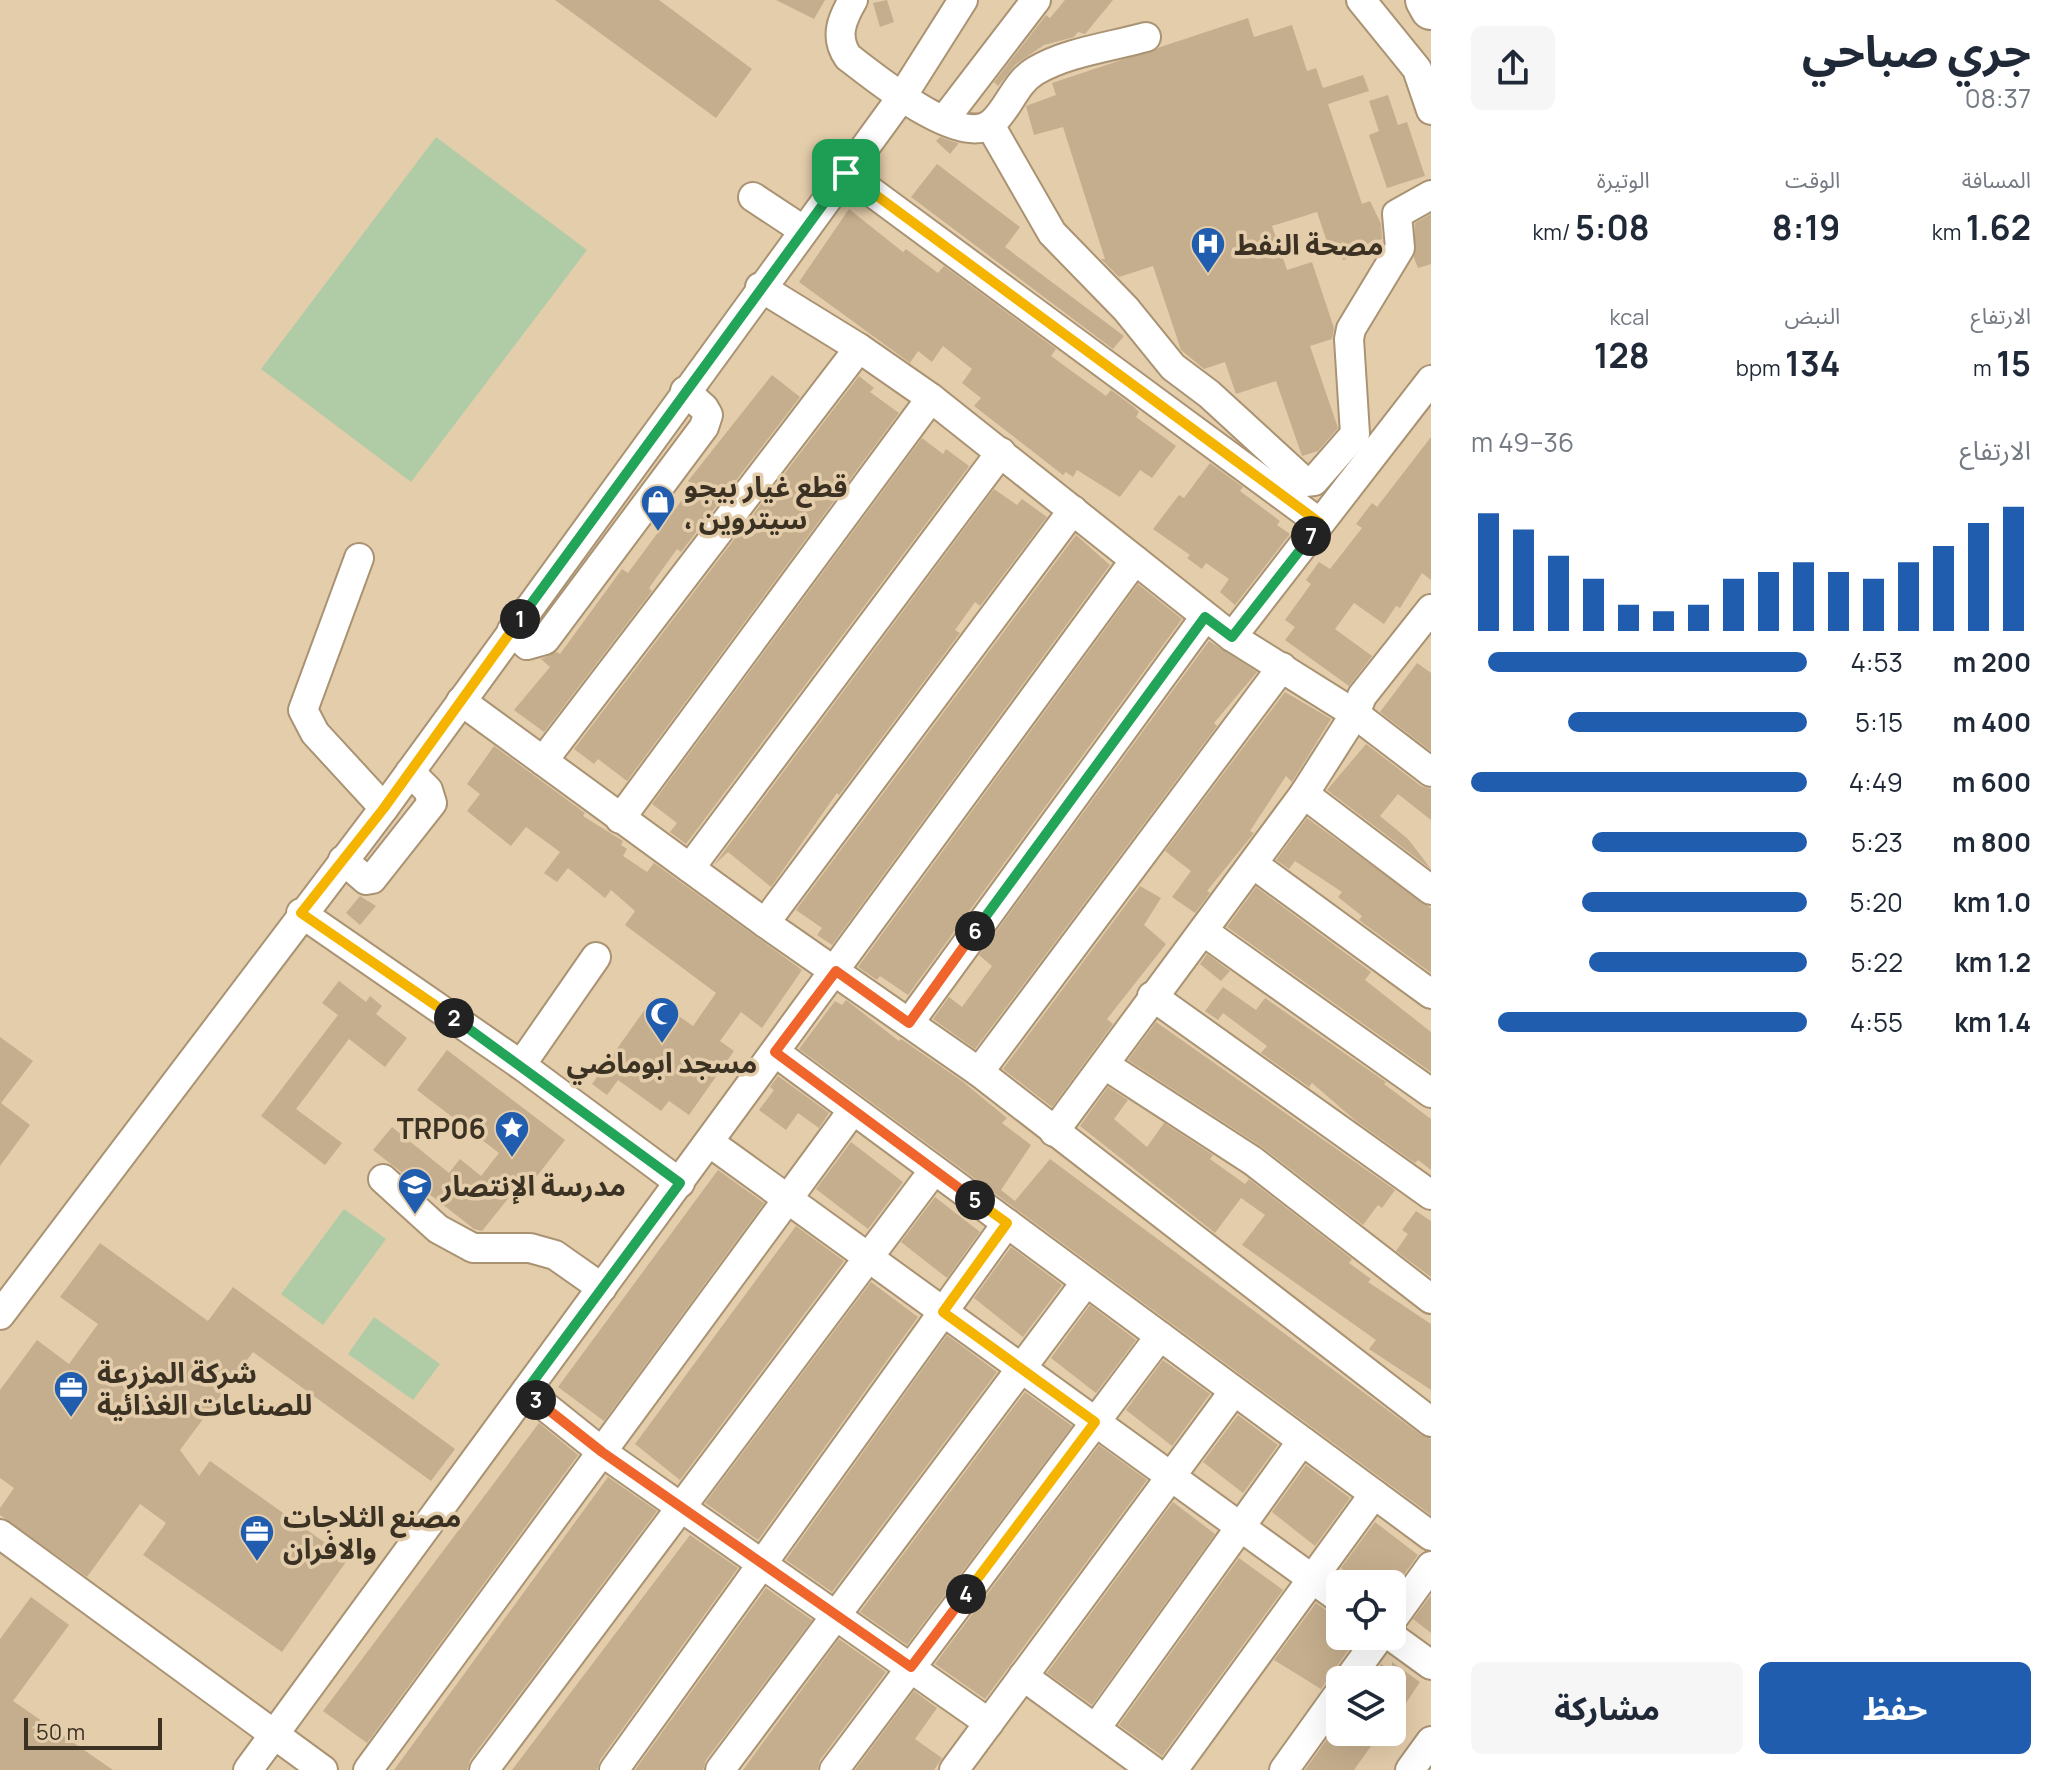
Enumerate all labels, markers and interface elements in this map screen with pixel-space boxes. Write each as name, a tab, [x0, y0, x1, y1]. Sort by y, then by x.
text: جري صباحي	[1802, 20, 2031, 80]
button: share	[1471, 26, 1555, 110]
text: 08:37	[1965, 80, 2031, 116]
pin	[812, 139, 880, 207]
icon: arrive	[824, 151, 868, 195]
text: الوتيرة	[1597, 165, 1650, 195]
text: الوقت	[1785, 165, 1840, 195]
text: المسافة	[1962, 165, 2031, 195]
text: 5:08	[1575, 204, 1650, 250]
text: 8:19	[1772, 204, 1840, 250]
text: 1.62	[1966, 204, 2031, 250]
text: /km	[1532, 217, 1575, 247]
text: km	[1932, 217, 1966, 247]
hospital icon: مصحة النفط	[1189, 225, 1227, 275]
place label: مصحة النفط	[1234, 225, 1384, 263]
text: النبض	[1785, 301, 1840, 331]
text: الارتفاع	[1971, 301, 2031, 331]
text: kcal	[1610, 302, 1650, 332]
text: 128	[1594, 332, 1650, 378]
text: 134	[1785, 340, 1840, 386]
text: 15	[1996, 340, 2031, 386]
text: bpm	[1736, 353, 1785, 383]
text: m	[1973, 353, 1996, 383]
text: 36–49 m	[1471, 424, 1574, 460]
text: الارتفاع	[1960, 432, 2031, 468]
place label: قطع غيار بيجو ، سيتروين	[684, 467, 847, 537]
shop icon: قطع غيار بيجو ، سيتروين	[639, 483, 677, 533]
pin: 7	[1291, 516, 1331, 556]
text: 7	[1305, 521, 1317, 551]
pin: 1	[500, 599, 540, 639]
text: 1	[515, 604, 525, 634]
text: 4:53	[1851, 644, 1903, 680]
text: 200 m	[1953, 644, 2031, 680]
text: 5:15	[1855, 704, 1903, 740]
text: 400 m	[1952, 704, 2031, 740]
text: 4:49	[1849, 764, 1903, 800]
text: 600 m	[1952, 764, 2031, 800]
text: 5:23	[1851, 824, 1903, 860]
text: 800 m	[1952, 824, 2031, 860]
text: 5:20	[1850, 884, 1903, 920]
text: 1.0 km	[1953, 884, 2031, 920]
pin: 6	[955, 911, 995, 951]
text: 6	[968, 916, 982, 946]
text: 5:22	[1851, 944, 1903, 980]
text: 1.2 km	[1955, 944, 2031, 980]
mosque icon: مسجد ابوماضي	[643, 995, 681, 1045]
pin: 2	[434, 998, 474, 1038]
text: 2	[447, 1003, 461, 1033]
text: 4:55	[1850, 1004, 1903, 1040]
text: 1.4 km	[1954, 1004, 2031, 1040]
place label: مسجد ابوماضي	[567, 1043, 757, 1085]
place label: TRP06	[397, 1109, 486, 1147]
place icon: TRP06	[493, 1109, 531, 1159]
school or university icon: مدرسة الإنتصار	[396, 1166, 434, 1216]
place label: مدرسة الإنتصار	[440, 1166, 626, 1205]
pin: 5	[955, 1180, 995, 1220]
text: 5	[969, 1185, 981, 1215]
place label: شركة المزرعة للصناعات الغذائية	[97, 1353, 312, 1423]
office icon: شركة المزرعة للصناعات الغذائية	[52, 1369, 90, 1419]
pin: 3	[516, 1380, 556, 1420]
text: 3	[530, 1385, 542, 1415]
place label: مصنع الثلاجات والافران	[283, 1497, 461, 1567]
office icon: مصنع الثلاجات والافران	[238, 1513, 276, 1563]
map controls	[1326, 1570, 1406, 1746]
button: locate	[1326, 1570, 1406, 1650]
pin: 4	[946, 1574, 986, 1614]
text: 4	[959, 1579, 973, 1609]
button: مشاركة	[1471, 1662, 1743, 1754]
button: حفظ	[1759, 1662, 2031, 1754]
button: layers	[1326, 1666, 1406, 1746]
scale bar	[24, 1714, 162, 1750]
text: 50 m	[36, 1717, 85, 1747]

